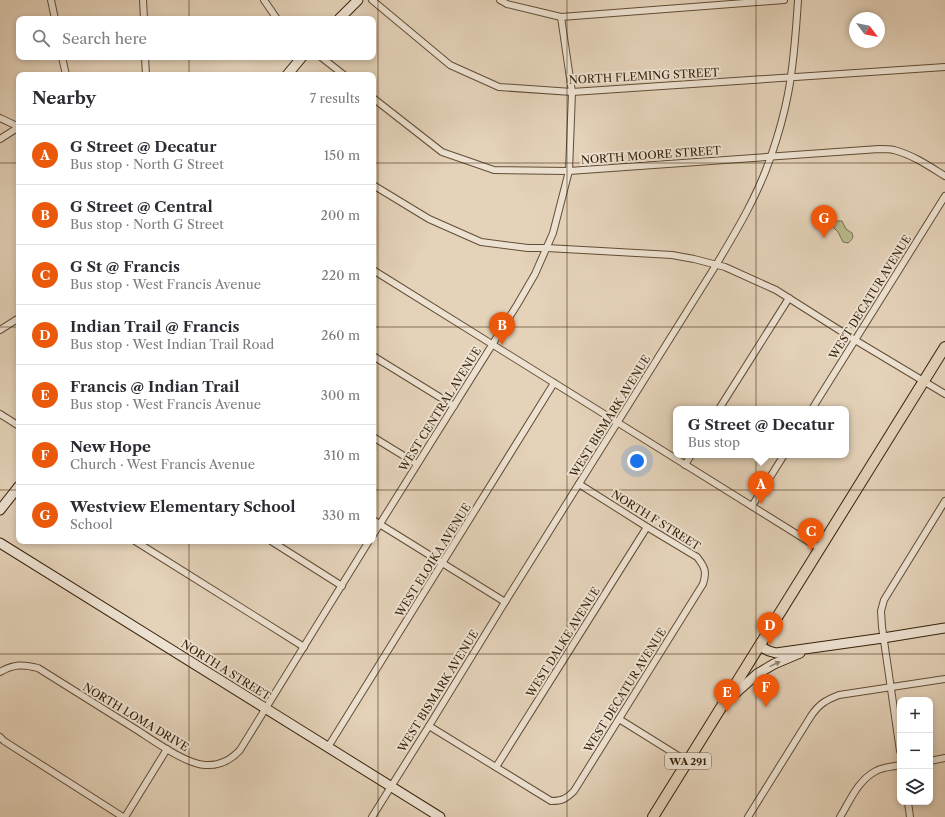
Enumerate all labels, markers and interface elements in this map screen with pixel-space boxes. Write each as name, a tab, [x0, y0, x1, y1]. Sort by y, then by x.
north arrow	[849, 12, 885, 48]
search box	[16, 16, 376, 60]
icon: search	[30, 27, 52, 49]
text: Search here	[62, 29, 147, 48]
street label: NORTH FLEMING STREET	[568, 65, 720, 87]
text: Nearby	[32, 88, 96, 108]
text: 7 results	[310, 90, 360, 106]
text: G Street @ Decatur	[70, 137, 217, 156]
street label: NORTH MOORE STREET	[580, 143, 722, 167]
text: A	[40, 147, 50, 163]
text: 150 m	[324, 147, 360, 163]
text: Bus stop · North G Street	[70, 156, 224, 172]
text: G Street @ Central	[70, 197, 213, 216]
pin: G	[811, 205, 837, 238]
text: B	[40, 207, 50, 223]
text: 200 m	[320, 207, 360, 223]
text: Bus stop · North G Street	[70, 216, 224, 232]
street label: WEST DECATUR AVENUE	[825, 232, 914, 363]
text: G St @ Francis	[70, 257, 180, 276]
text: C	[40, 267, 50, 283]
text: 220 m	[321, 267, 360, 283]
text: Bus stop · West Francis Avenue	[70, 276, 261, 292]
pin: B	[489, 312, 515, 345]
text: Indian Trail @ Francis	[70, 317, 240, 336]
text: D	[39, 327, 51, 343]
text: 260 m	[321, 327, 360, 343]
text: Bus stop · West Indian Trail Road	[70, 336, 274, 352]
street label: WEST CENTRAL AVENUE	[395, 344, 484, 475]
street label: WEST BISMARK AVENUE	[566, 352, 654, 481]
text: Francis @ Indian Trail	[70, 377, 240, 396]
text: E	[40, 387, 50, 403]
text: 300 m	[321, 387, 360, 403]
text: Bus stop · West Francis Avenue	[70, 396, 261, 412]
popup	[673, 406, 849, 458]
text: G Street @ Decatur	[688, 415, 834, 434]
text: Bus stop	[688, 434, 740, 450]
text: New Hope	[70, 437, 151, 456]
text: F	[41, 447, 49, 463]
text: 310 m	[324, 447, 360, 463]
your location	[627, 451, 647, 471]
text: Church · West Francis Avenue	[70, 456, 255, 472]
pin: A	[748, 471, 774, 504]
street label: NORTH F STREET	[609, 487, 704, 553]
text: Westview Elementary School	[70, 497, 296, 516]
street label: WEST ELOIKA AVENUE	[392, 500, 474, 620]
text: G	[39, 507, 51, 523]
text: 330 m	[322, 507, 360, 523]
text: School	[70, 516, 113, 532]
pin: C	[798, 518, 824, 551]
street label: WEST DALKE AVENUE	[523, 584, 603, 701]
pin: D	[757, 612, 783, 645]
street label: WEST DECATUR AVENUE	[580, 625, 669, 756]
street label: WEST BISMARK AVENUE	[394, 627, 482, 756]
street label: NORTH A STREET	[179, 637, 274, 704]
one-way arrow	[769, 661, 781, 667]
pin: F	[753, 674, 779, 707]
pin: E	[714, 679, 740, 712]
street label: NORTH LOMA DRIVE	[81, 680, 192, 754]
map controls	[897, 697, 933, 805]
button: +	[897, 697, 933, 733]
button: −	[897, 733, 933, 769]
road number: WA 291	[665, 753, 711, 769]
button: layers	[897, 769, 933, 805]

